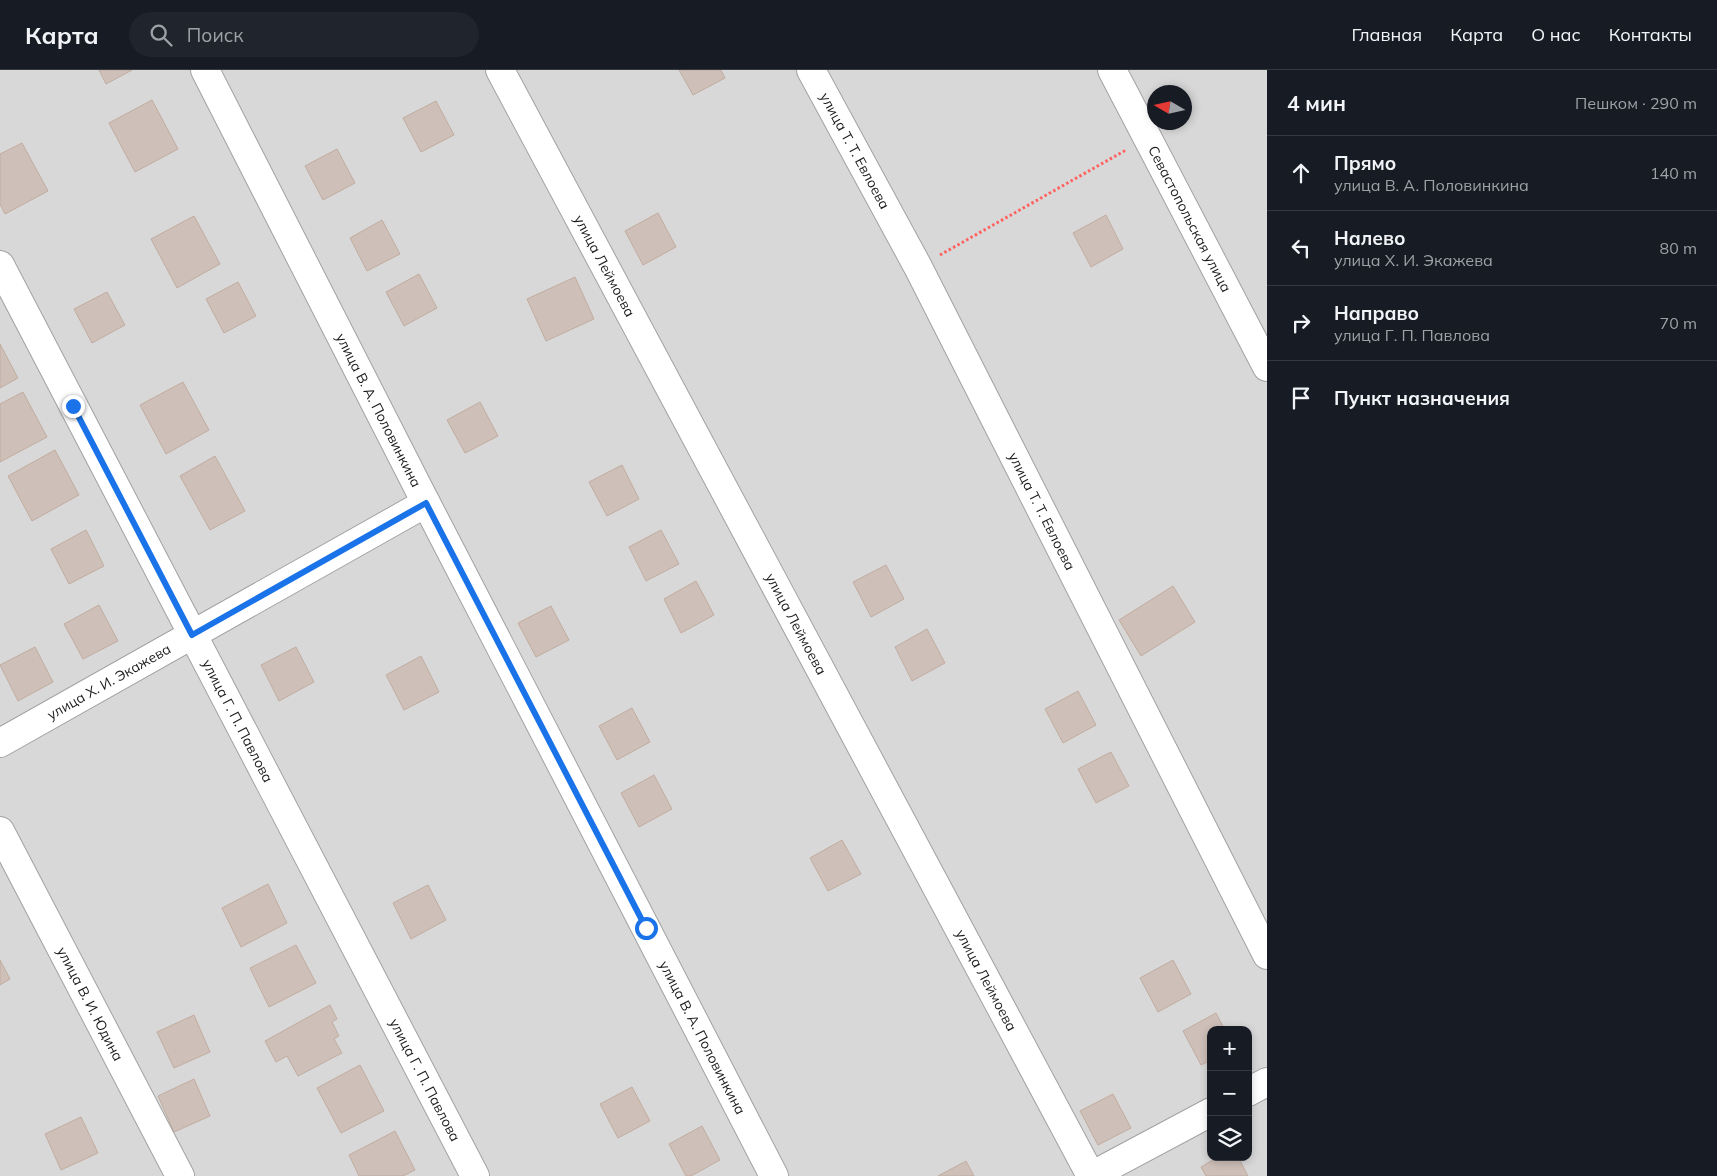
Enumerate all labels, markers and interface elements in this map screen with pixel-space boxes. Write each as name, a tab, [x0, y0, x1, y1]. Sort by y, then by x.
search box	[129, 12, 479, 57]
text: Карта	[25, 20, 99, 50]
icon: search	[147, 21, 175, 49]
text: Поиск	[187, 23, 244, 47]
text: Главная	[1352, 23, 1422, 46]
text: Карта	[1450, 23, 1503, 46]
text: О нас	[1531, 23, 1581, 46]
text: Контакты	[1609, 23, 1692, 46]
north arrow	[1147, 85, 1192, 130]
street label: улица Т. Т. Евлоева	[816, 89, 894, 212]
text: 4 мин	[1287, 90, 1346, 116]
text: Пешком · 290 m	[1575, 93, 1697, 113]
street label: Севастопольская улица	[1144, 143, 1235, 295]
text: Прямо	[1334, 151, 1396, 175]
icon: ahead	[1287, 159, 1315, 187]
text: 140 m	[1650, 163, 1697, 183]
text: улица В. А. Половинкина	[1334, 175, 1529, 195]
street label: улица Леймоева	[570, 212, 639, 320]
text: Налево	[1334, 226, 1406, 250]
icon: left	[1287, 234, 1315, 262]
text: 80 m	[1660, 238, 1697, 258]
text: улица Х. И. Экажева	[1334, 250, 1493, 270]
text: Направо	[1334, 301, 1419, 325]
icon: right	[1287, 309, 1315, 337]
text: 70 m	[1660, 313, 1697, 333]
text: улица Г. П. Павлова	[1334, 325, 1490, 345]
street label: улица В. А. Половинкина	[332, 330, 425, 490]
icon: arrive	[1287, 384, 1315, 412]
text: Пункт назначения	[1334, 386, 1510, 410]
route end	[62, 395, 85, 418]
street label: улица Т. Т. Евлоева	[1004, 449, 1079, 573]
street label: улица Леймоева	[761, 570, 831, 678]
street label: улица Х. И. Экажева	[44, 640, 174, 724]
street label: улица Г. П. Павлова	[198, 656, 277, 785]
route start	[635, 917, 658, 940]
street label: улица Леймоева	[952, 926, 1021, 1034]
street label: улица В. И. Юдина	[53, 944, 127, 1064]
street label: улица В. А. Половинкина	[655, 958, 750, 1118]
street label: улица Г. П. Павлова	[385, 1015, 464, 1145]
map controls	[1207, 1026, 1252, 1161]
button: +	[1207, 1026, 1252, 1071]
button: −	[1207, 1071, 1252, 1116]
button: layers	[1207, 1116, 1252, 1161]

